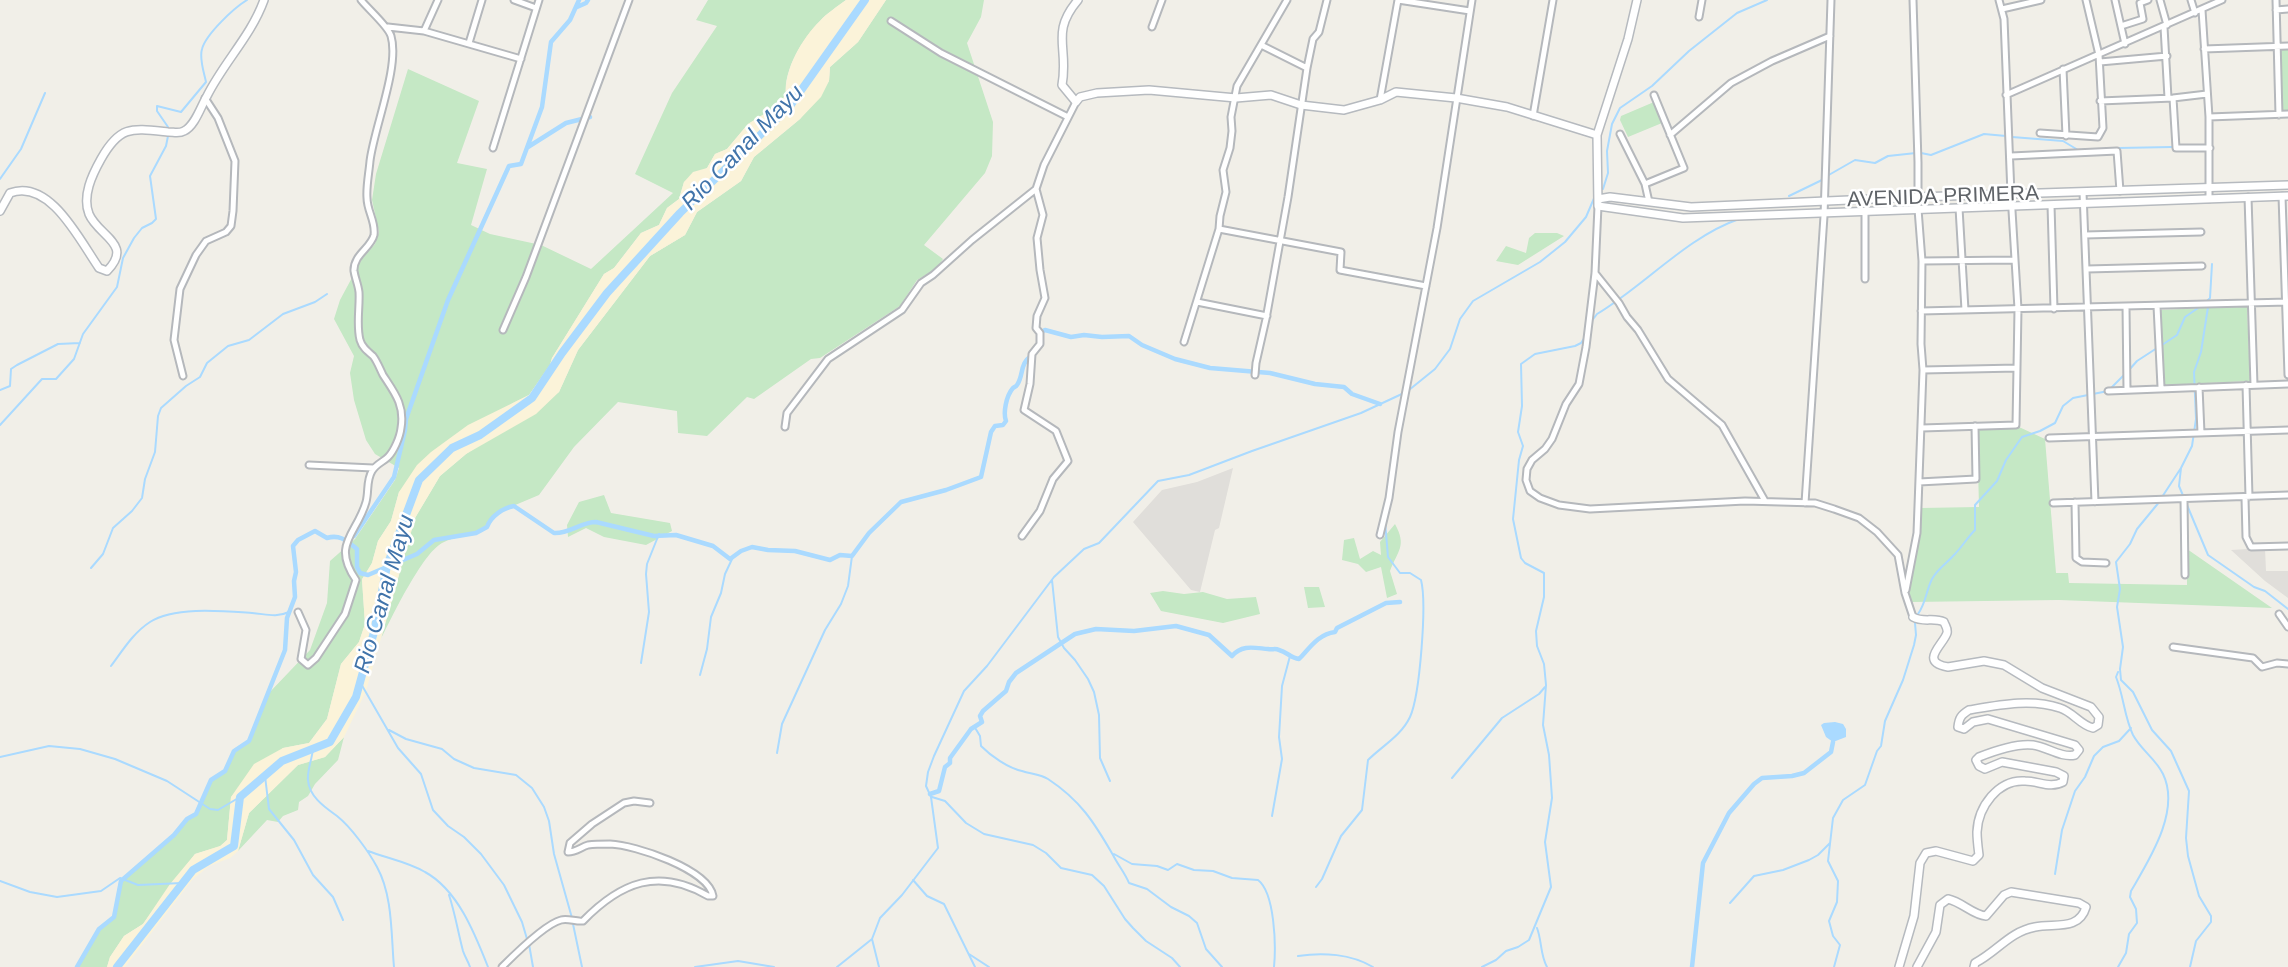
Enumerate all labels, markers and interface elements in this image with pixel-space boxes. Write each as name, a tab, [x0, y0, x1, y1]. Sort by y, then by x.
water label: Rio Canal Mayu	[676, 80, 810, 216]
street label: AVENIDA PRIMERA	[1847, 181, 2039, 213]
water label: Rio Canal Mayu	[349, 512, 421, 676]

